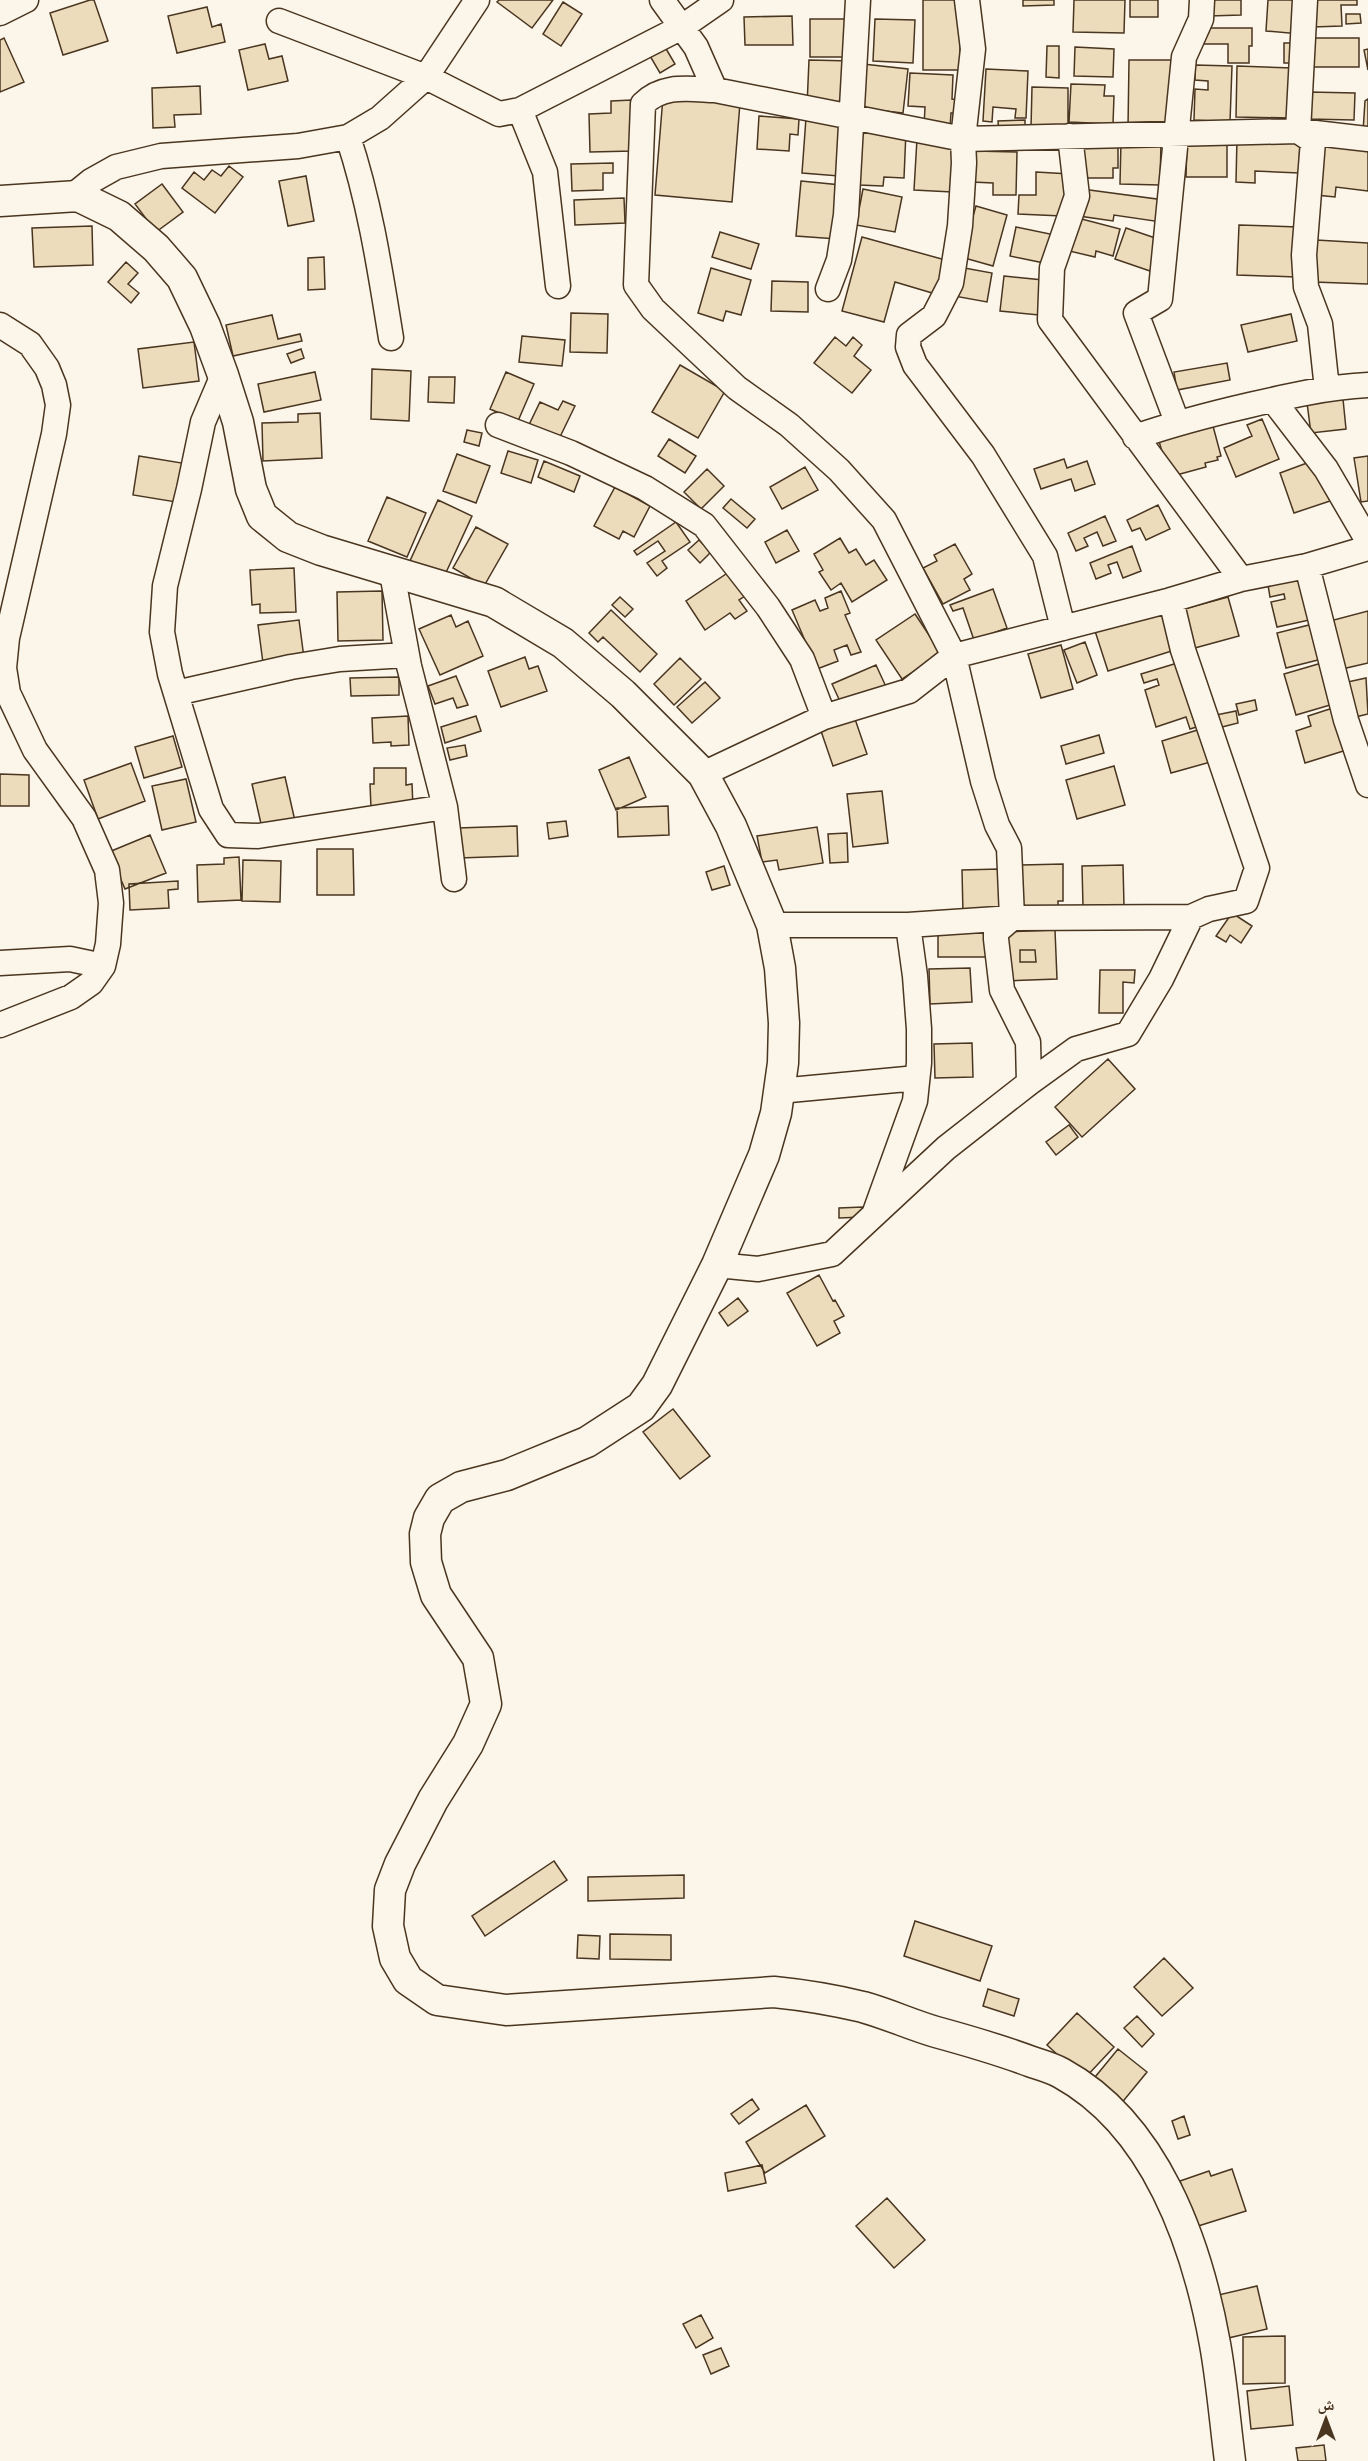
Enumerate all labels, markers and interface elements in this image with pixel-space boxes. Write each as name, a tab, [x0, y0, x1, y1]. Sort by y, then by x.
north arrow	[1296, 2389, 1356, 2449]
text: ش	[1318, 2395, 1335, 2414]

